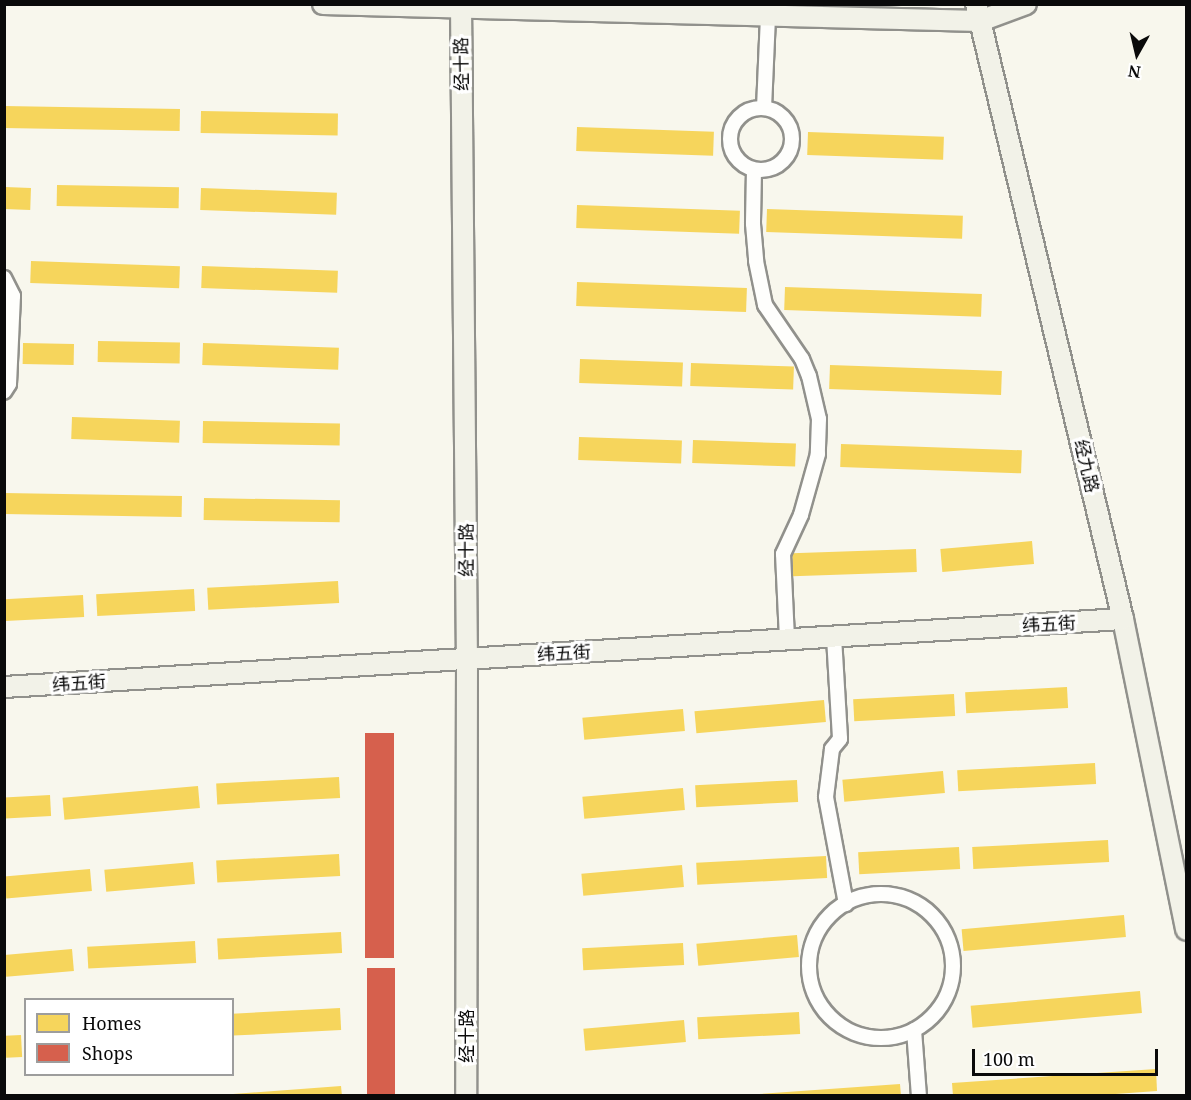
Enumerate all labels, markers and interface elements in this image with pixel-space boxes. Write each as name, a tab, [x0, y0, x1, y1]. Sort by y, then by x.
north arrow	[1107, 24, 1167, 84]
street label: 经十路	[450, 37, 472, 91]
text: N	[1127, 60, 1142, 84]
street label: 经九路	[1070, 437, 1104, 495]
street label: 经十路	[455, 523, 477, 577]
street label: 纬五街	[1021, 612, 1077, 636]
street label: 纬五街	[536, 641, 592, 665]
street label: 纬五街	[51, 670, 107, 696]
legend	[24, 998, 234, 1076]
street label: 经十路	[455, 1009, 477, 1063]
text: Homes	[82, 1011, 141, 1035]
scale bar	[975, 1037, 1161, 1075]
text: Shops	[82, 1041, 133, 1065]
text: 100 m	[983, 1047, 1035, 1071]

